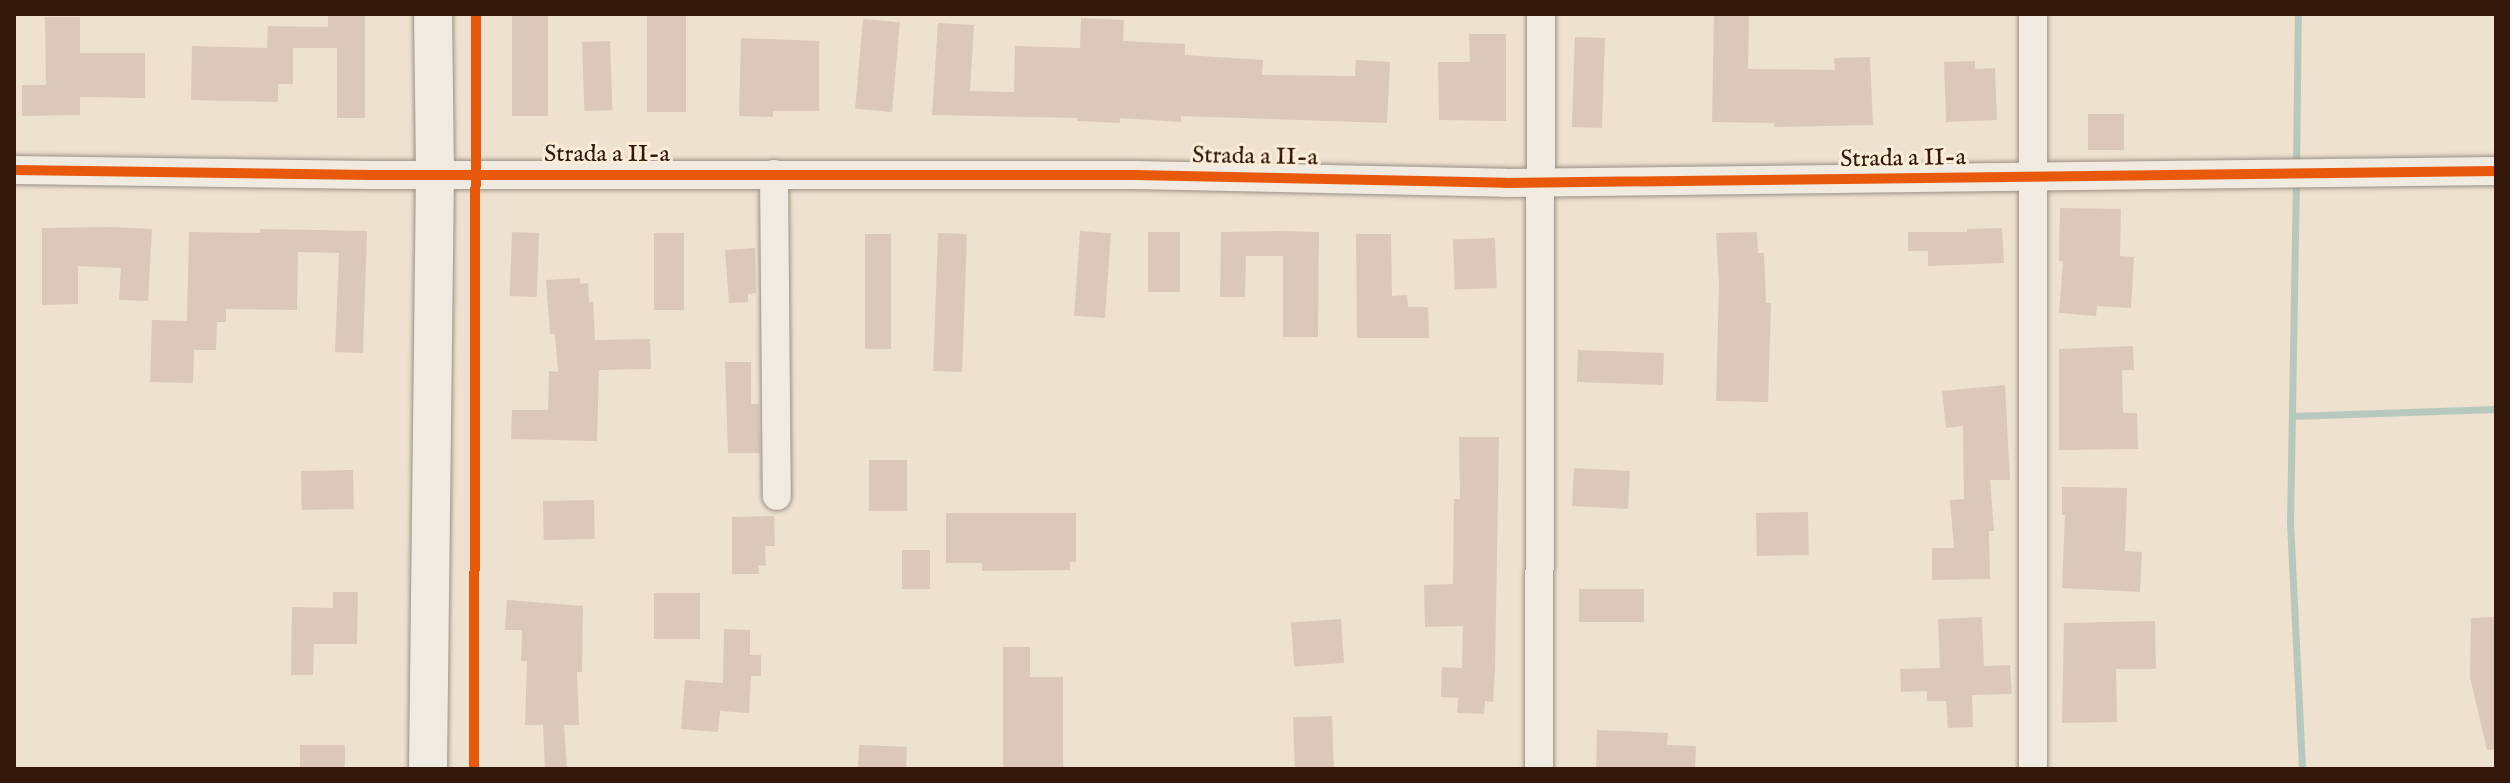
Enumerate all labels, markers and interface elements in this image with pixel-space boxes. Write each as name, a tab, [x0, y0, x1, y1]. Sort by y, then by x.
street label: Strada a II-a	[544, 141, 670, 169]
street label: Strada a II-a	[1192, 142, 1318, 172]
street label: Strada a II-a	[1840, 144, 1966, 174]

